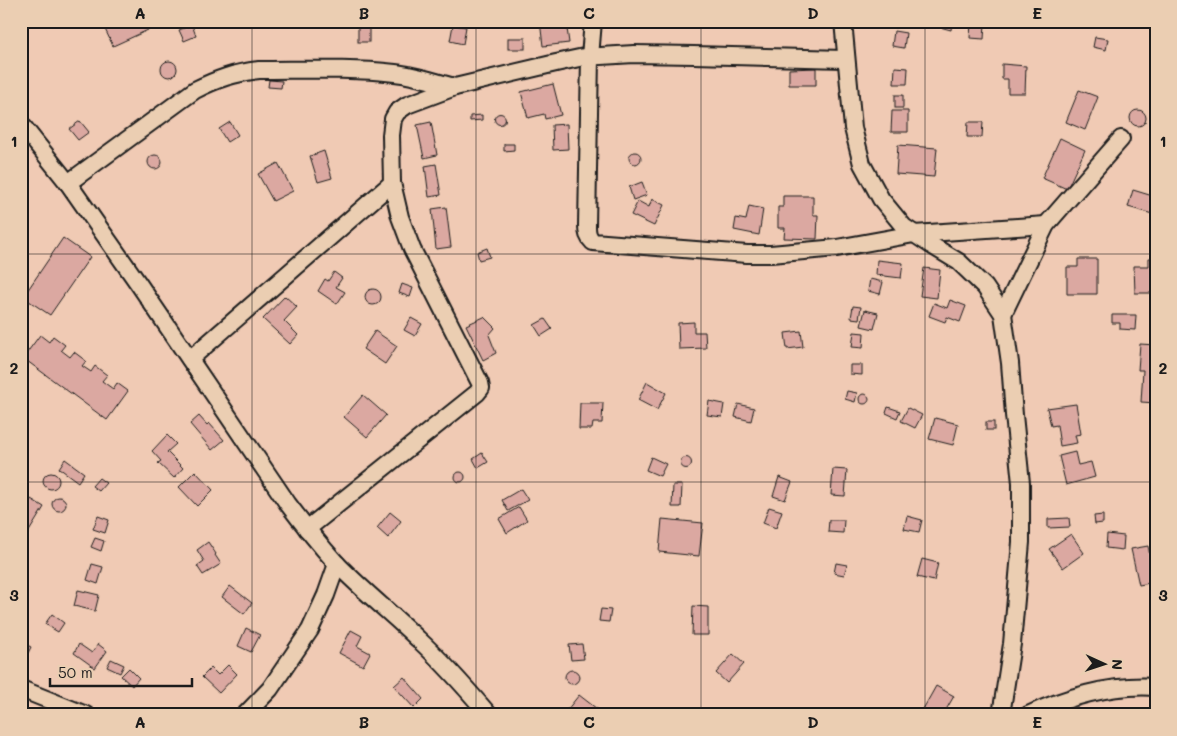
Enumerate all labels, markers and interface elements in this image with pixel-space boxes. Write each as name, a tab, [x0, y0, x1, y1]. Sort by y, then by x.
text: A	[134, 2, 146, 23]
text: B	[359, 2, 369, 23]
text: C	[583, 2, 595, 23]
text: D	[807, 2, 819, 23]
text: E	[1032, 2, 1042, 23]
text: 1	[10, 130, 18, 151]
text: 1	[1159, 130, 1167, 151]
text: 2	[10, 357, 19, 378]
text: 2	[1159, 357, 1168, 378]
text: 3	[9, 584, 19, 605]
text: 3	[1158, 584, 1168, 605]
north arrow	[1080, 638, 1130, 688]
scale bar	[50, 656, 192, 688]
text: N	[1108, 659, 1127, 671]
text: 50 m	[58, 662, 93, 682]
text: A	[134, 711, 146, 732]
text: B	[359, 711, 369, 732]
text: C	[583, 711, 595, 732]
text: D	[807, 711, 819, 732]
text: E	[1032, 711, 1042, 732]

